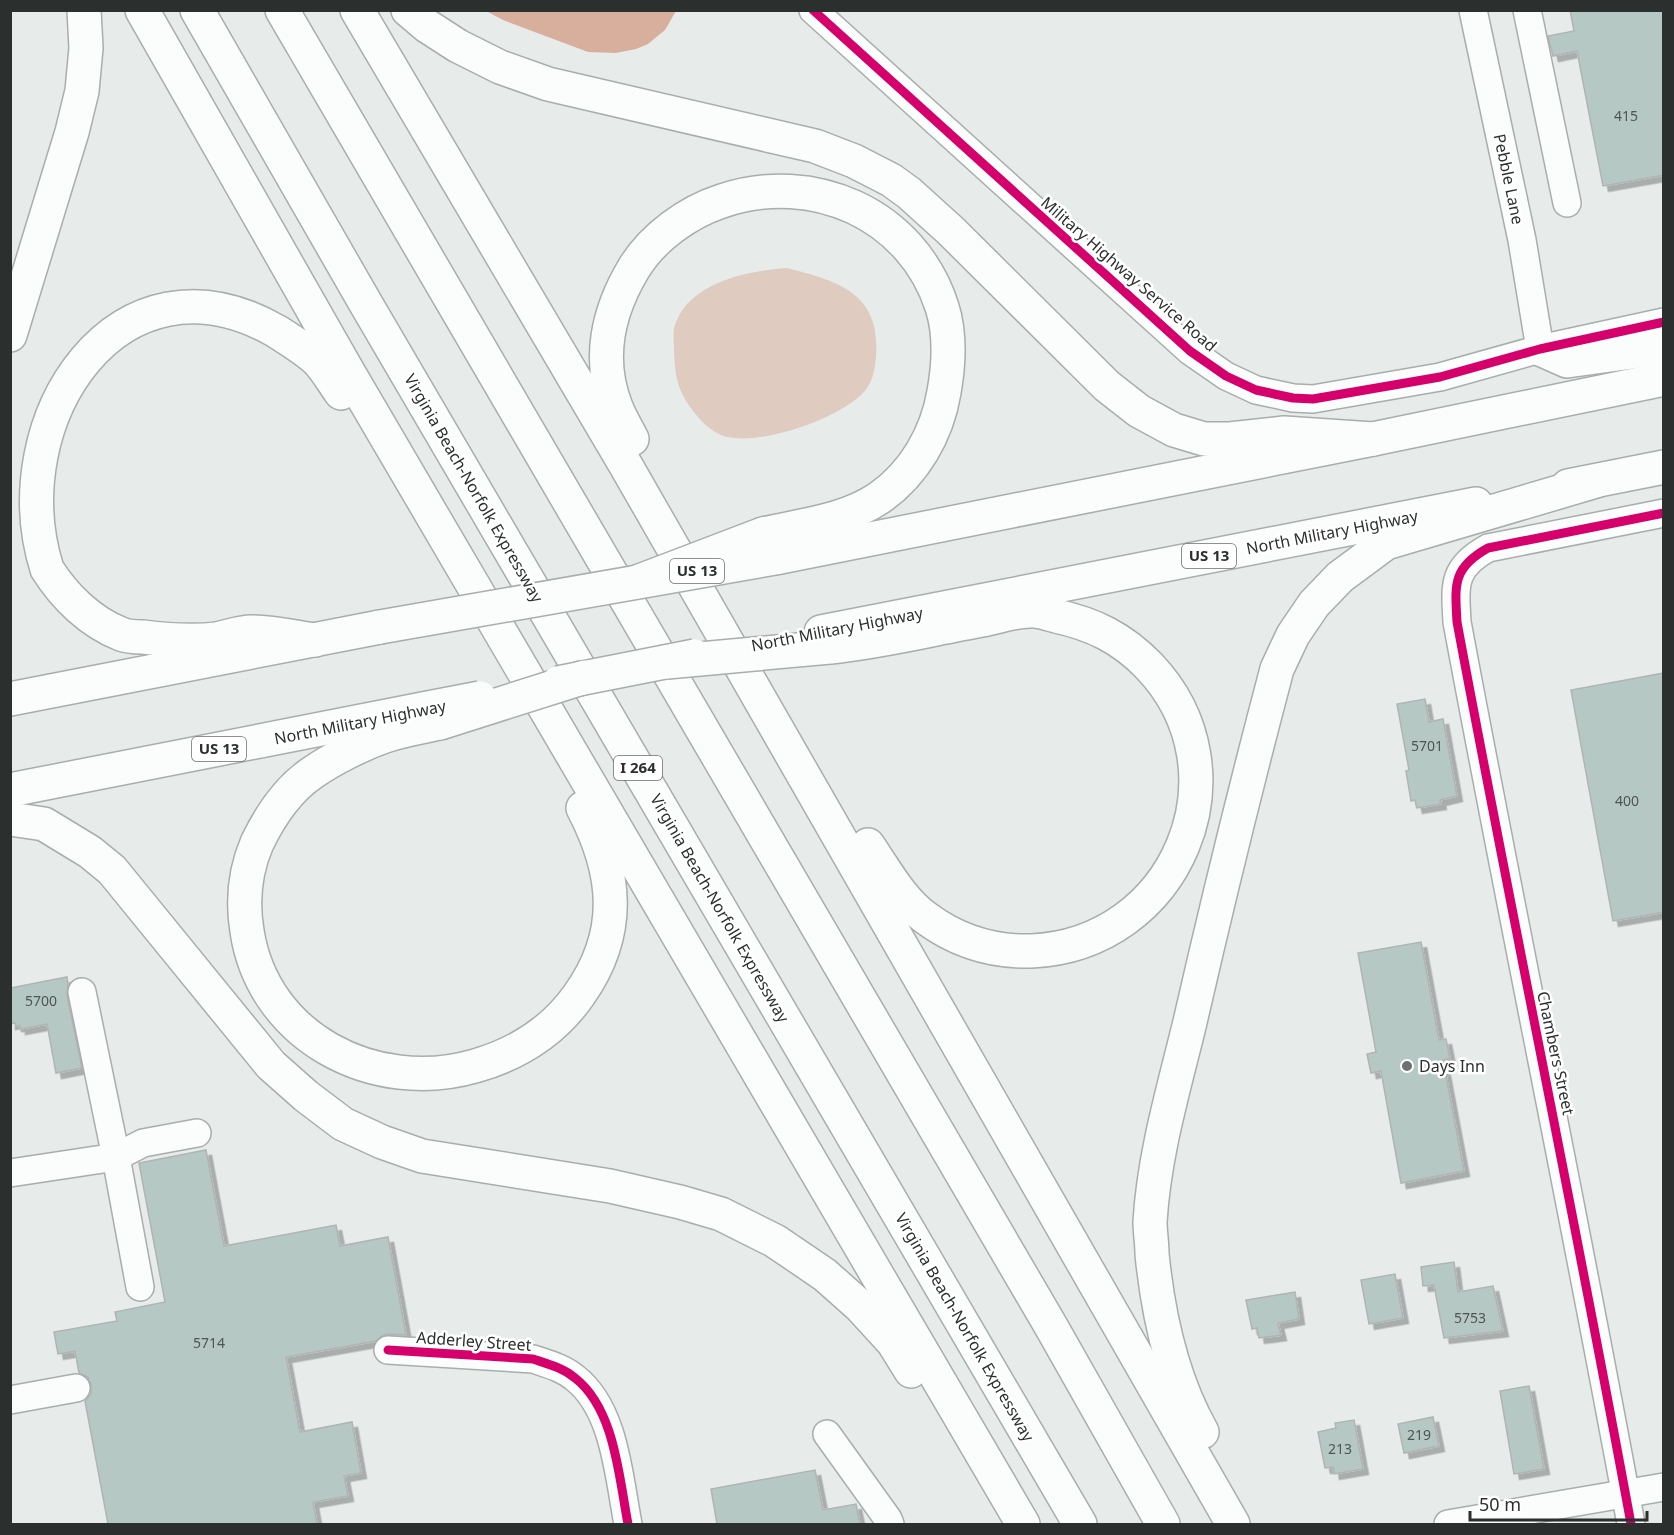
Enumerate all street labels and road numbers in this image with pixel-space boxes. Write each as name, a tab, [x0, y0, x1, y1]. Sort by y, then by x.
street label: Pebble Lane	[1489, 132, 1529, 226]
street label: Military Highway Service Road	[1036, 192, 1222, 356]
street label: Virginia Beach-Norfolk Expressway	[399, 370, 549, 607]
street label: North Military Highway	[1244, 504, 1420, 559]
road number: US 13	[1182, 544, 1236, 568]
road number: US 13	[670, 559, 724, 583]
street label: North Military Highway	[749, 601, 925, 656]
street label: North Military Highway	[272, 694, 448, 749]
road number: US 13	[192, 737, 246, 761]
road number: I 264	[614, 756, 662, 780]
street label: Virginia Beach-Norfolk Expressway	[645, 790, 795, 1027]
street label: Chambers Street	[1532, 989, 1580, 1117]
street label: Virginia Beach-Norfolk Expressway	[890, 1209, 1040, 1446]
street label: Adderley Street	[416, 1326, 533, 1356]

